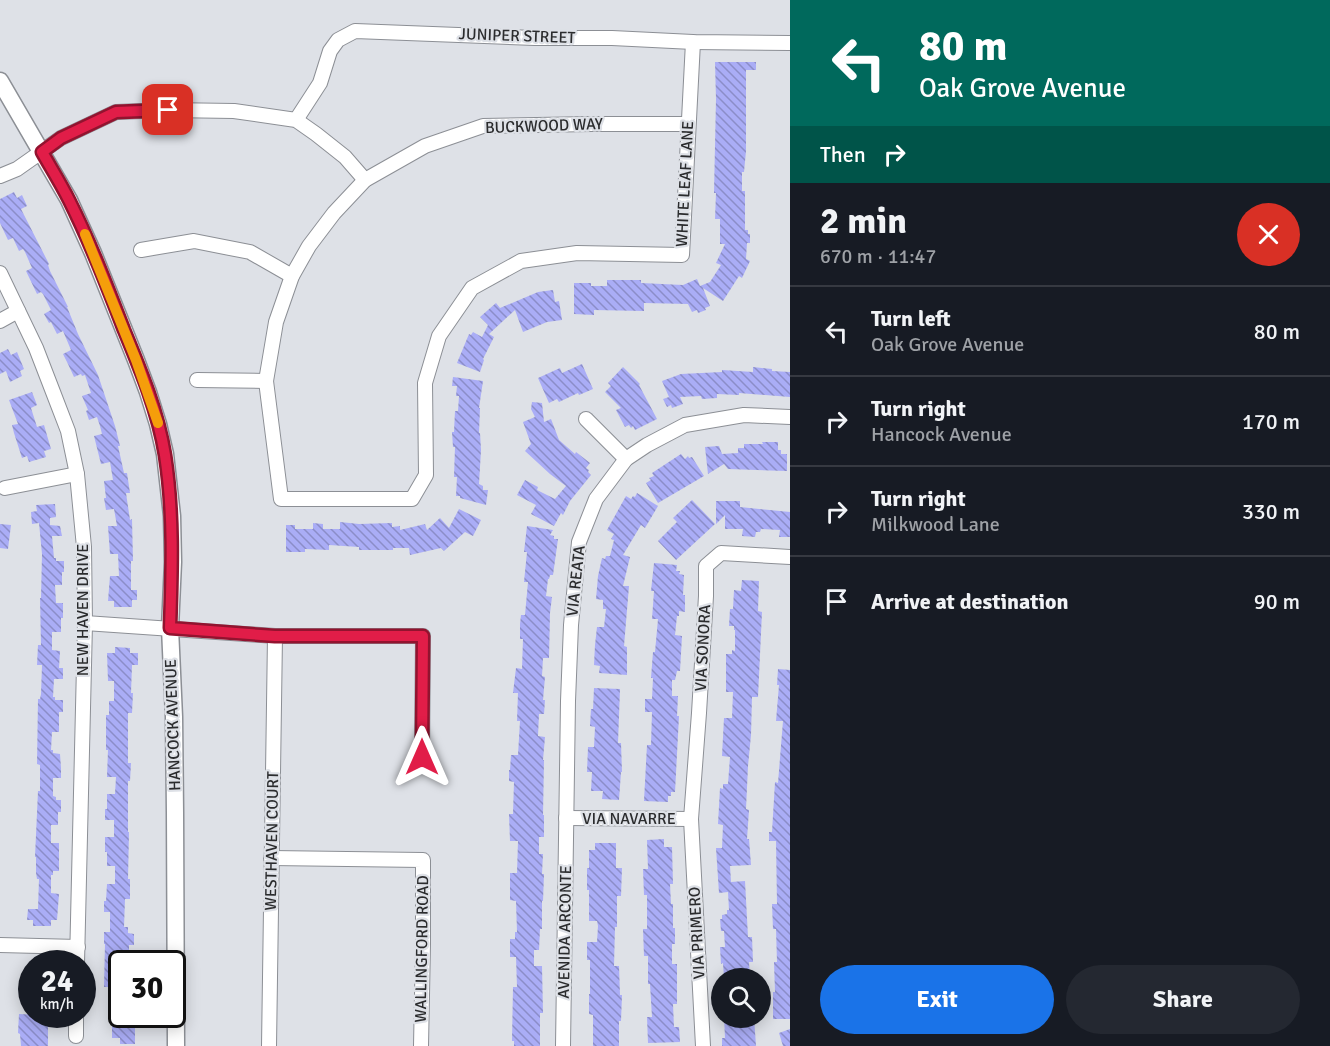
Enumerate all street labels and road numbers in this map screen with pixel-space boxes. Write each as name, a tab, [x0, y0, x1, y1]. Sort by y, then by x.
street label: JUNIPER STREET	[458, 24, 576, 48]
street label: BUCKWOOD WAY	[485, 114, 603, 138]
street label: WHITE LEAF LANE	[672, 120, 698, 248]
street label: NEW HAVEN DRIVE	[73, 544, 93, 676]
street label: VIA REATA	[562, 544, 590, 618]
street label: VIA SONORA	[691, 604, 715, 692]
street label: HANCOCK AVENUE	[161, 659, 185, 791]
street label: WESTHAVEN COURT	[261, 771, 283, 911]
street label: VIA NAVARRE	[582, 809, 676, 829]
street label: AVENIDA ARCONTE	[554, 865, 576, 999]
street label: WALLINGFORD ROAD	[411, 875, 433, 1023]
street label: VIA PRIMERO	[685, 886, 709, 980]

